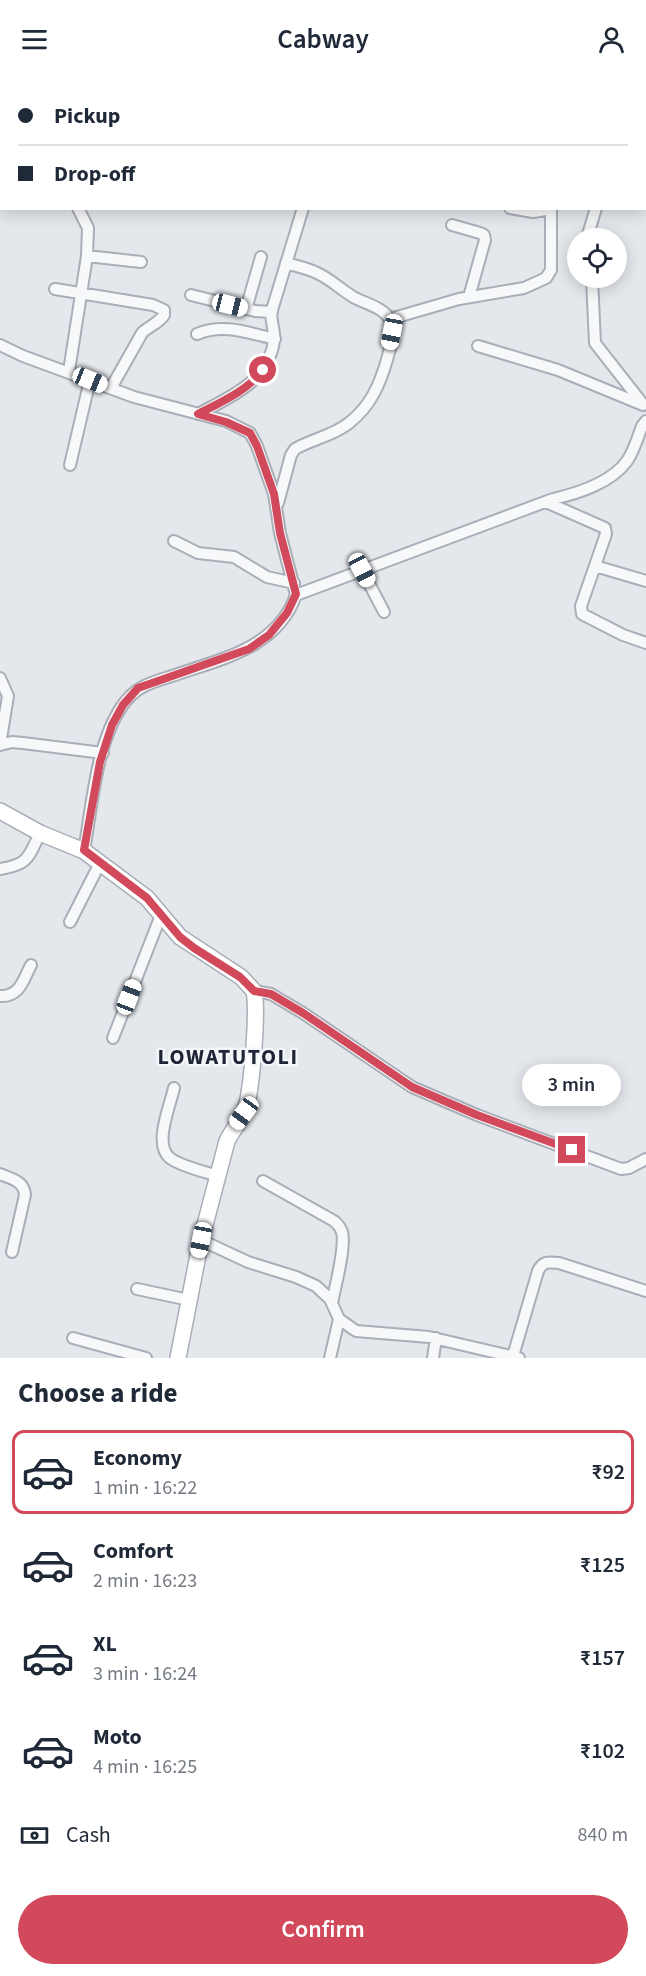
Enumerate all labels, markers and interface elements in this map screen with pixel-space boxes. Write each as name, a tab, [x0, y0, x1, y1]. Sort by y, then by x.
text: Cabway	[277, 20, 369, 59]
icon: menu	[18, 23, 51, 56]
icon: person	[595, 23, 628, 56]
text: Pickup	[54, 100, 120, 132]
text: Drop-off	[54, 158, 135, 190]
map controls	[567, 228, 627, 288]
button: locate	[567, 228, 627, 288]
car	[210, 292, 250, 318]
car	[380, 313, 404, 351]
route start	[249, 356, 276, 383]
car	[70, 365, 110, 395]
car	[346, 550, 378, 590]
car	[114, 977, 144, 1017]
district label: LOWATUTOLI	[157, 1041, 299, 1073]
callout: 3 min	[522, 1063, 622, 1105]
text: 3 min	[548, 1071, 595, 1099]
car	[226, 1093, 262, 1133]
route end	[558, 1136, 585, 1163]
car	[189, 1221, 213, 1259]
text: Choose a ride	[18, 1374, 178, 1413]
text: Economy	[93, 1442, 182, 1474]
icon: car	[21, 1445, 75, 1499]
text: ₹92	[591, 1456, 625, 1488]
text: 1 min · 16:22	[93, 1474, 197, 1502]
text: Comfort	[93, 1535, 174, 1567]
icon: car	[21, 1538, 75, 1592]
text: ₹125	[580, 1549, 625, 1581]
text: 2 min · 16:23	[93, 1567, 197, 1595]
text: XL	[93, 1628, 117, 1660]
icon: car	[21, 1631, 75, 1685]
text: ₹157	[580, 1642, 625, 1674]
text: 3 min · 16:24	[93, 1660, 197, 1688]
text: Moto	[93, 1721, 142, 1753]
icon: car	[21, 1724, 75, 1778]
text: ₹102	[580, 1735, 625, 1767]
text: 4 min · 16:25	[93, 1753, 197, 1781]
icon: cash	[18, 1819, 51, 1852]
text: Cash	[66, 1819, 111, 1851]
text: 840 m	[578, 1821, 628, 1849]
button: Confirm	[18, 1895, 628, 1964]

